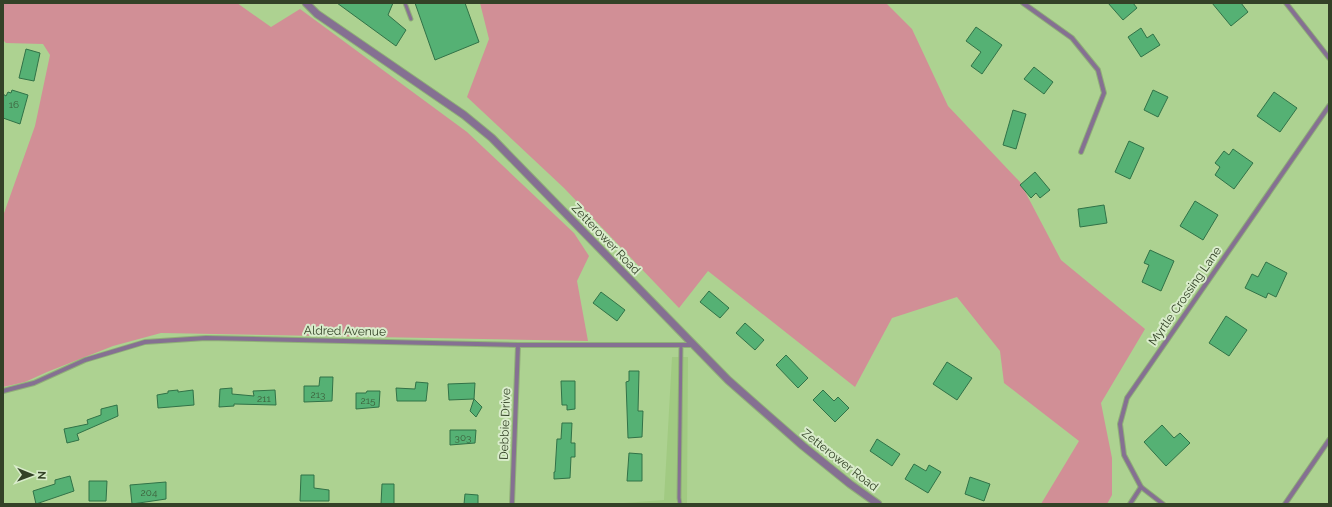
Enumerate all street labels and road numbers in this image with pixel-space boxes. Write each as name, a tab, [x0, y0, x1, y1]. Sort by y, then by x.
street label: Zetterower Road	[569, 201, 643, 277]
street label: Myrtle Crossing Lane	[1146, 244, 1224, 348]
street label: Aldred Avenue	[304, 323, 386, 339]
street label: Debbie Drive	[497, 388, 513, 460]
street label: Zetterower Road	[799, 426, 881, 494]

